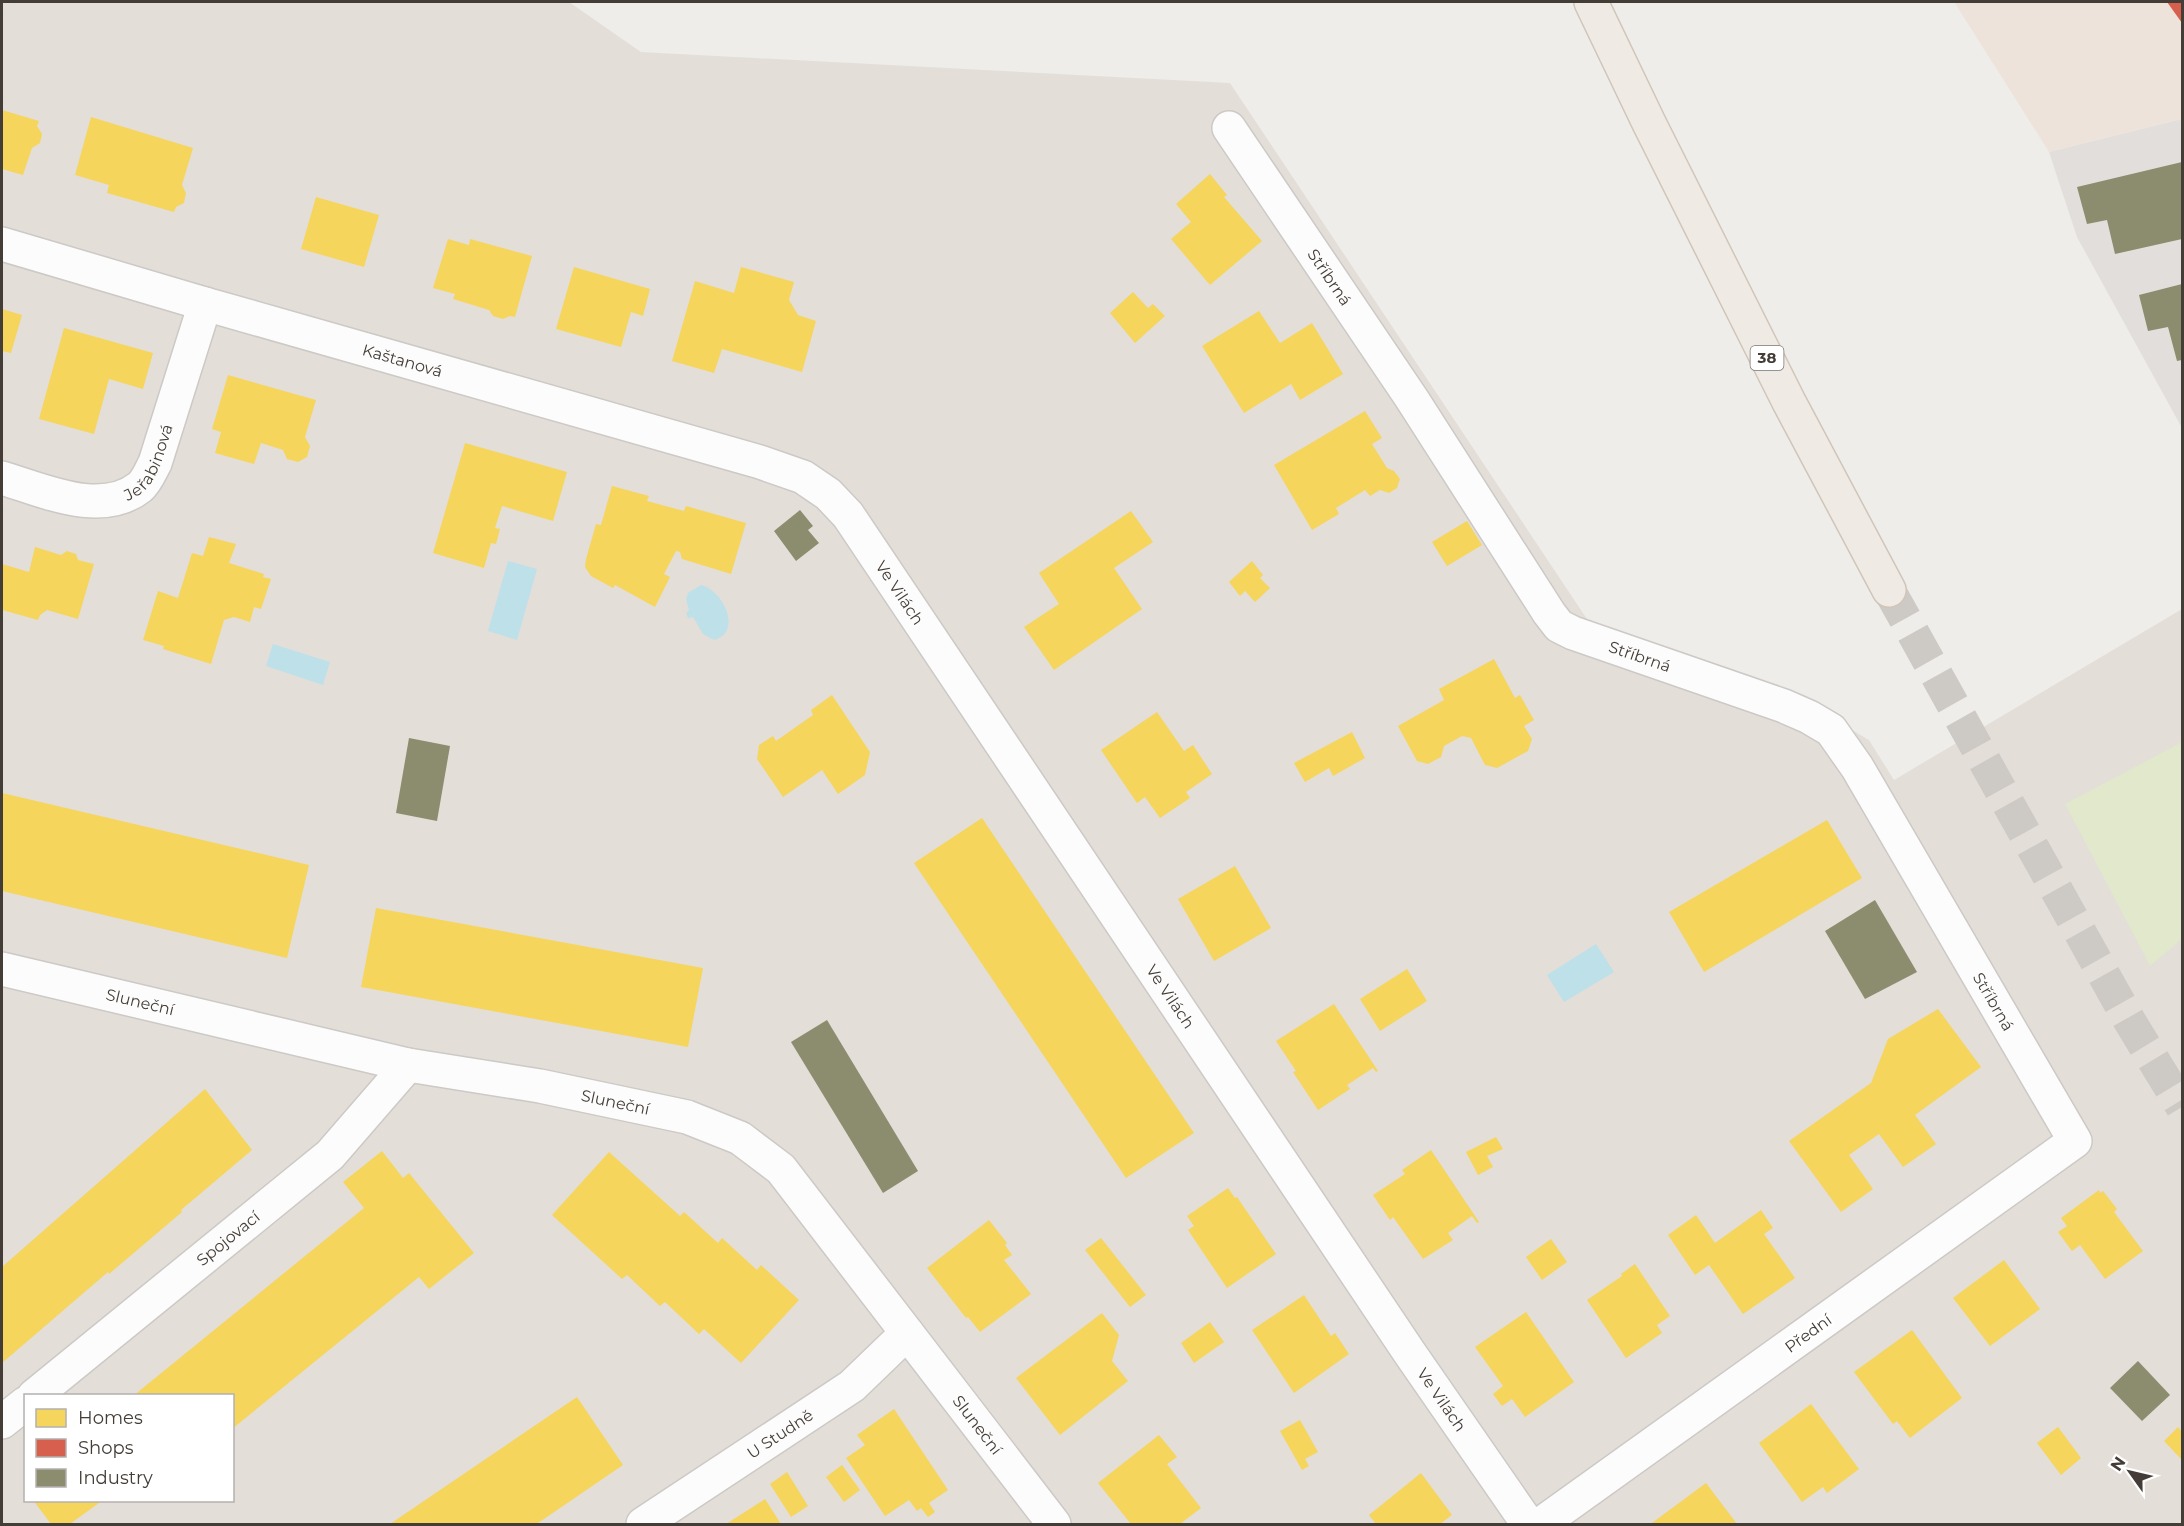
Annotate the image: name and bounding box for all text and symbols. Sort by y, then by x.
street label: Stříbrná [1303,245,1355,309]
street label: Kaštanová [360,340,445,381]
road number: 38 [1750,346,1784,370]
street label: Jeřabinová [120,422,177,505]
street label: Ve Vilách [871,557,928,628]
street label: Stříbrná [1606,637,1673,676]
street label: Ve Vilách [1142,961,1198,1032]
street label: Stříbrná [1969,969,2018,1034]
street label: Sluneční [104,985,177,1020]
street label: Sluneční [579,1086,652,1119]
street label: Spojovací [193,1207,264,1270]
street label: Přední [1781,1310,1836,1357]
street label: Ve Vilách [1413,1365,1470,1435]
street label: Sluneční [948,1392,1006,1459]
legend [24,1394,234,1502]
street label: U Studně [743,1405,817,1463]
text: Homes [78,1407,143,1429]
text: Shops [78,1437,134,1459]
north arrow [2100,1442,2160,1502]
text: N [2106,1453,2129,1475]
text: Industry [78,1467,153,1489]

